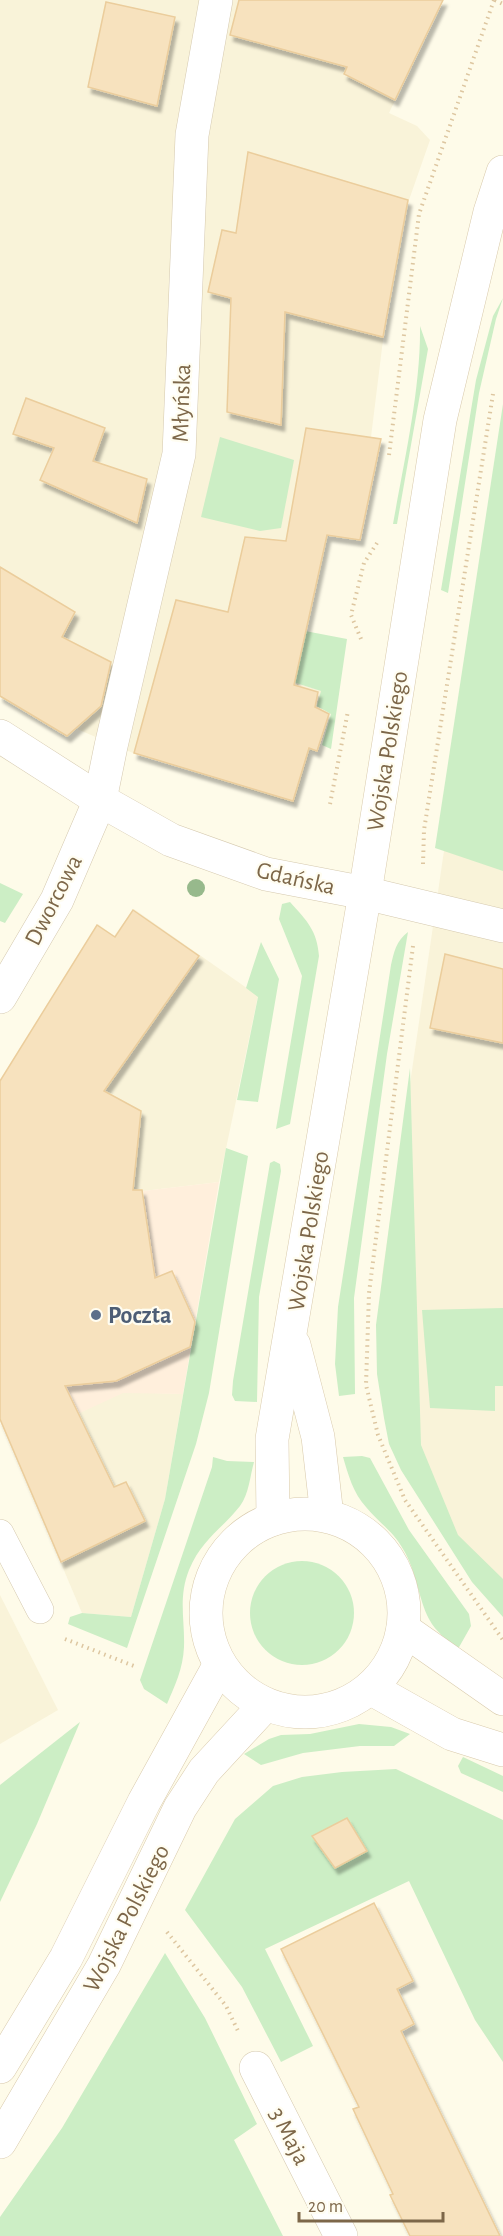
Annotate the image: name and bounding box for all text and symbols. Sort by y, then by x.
street label: Młyńska [169,364,195,443]
street label: Wojska Polskiego [363,669,413,833]
street label: Dworcowa [21,851,87,950]
street label: Gdańska [254,858,337,900]
street label: Wojska Polskiego [284,1149,334,1313]
place label: Poczta [108,1304,171,1328]
marker: Poczta [89,1308,103,1322]
street label: Wojska Polskiego [79,1841,174,1996]
street label: 3 Maja [265,2104,314,2169]
scale bar [299,2185,443,2223]
text: 20 m [308,2198,343,2216]

